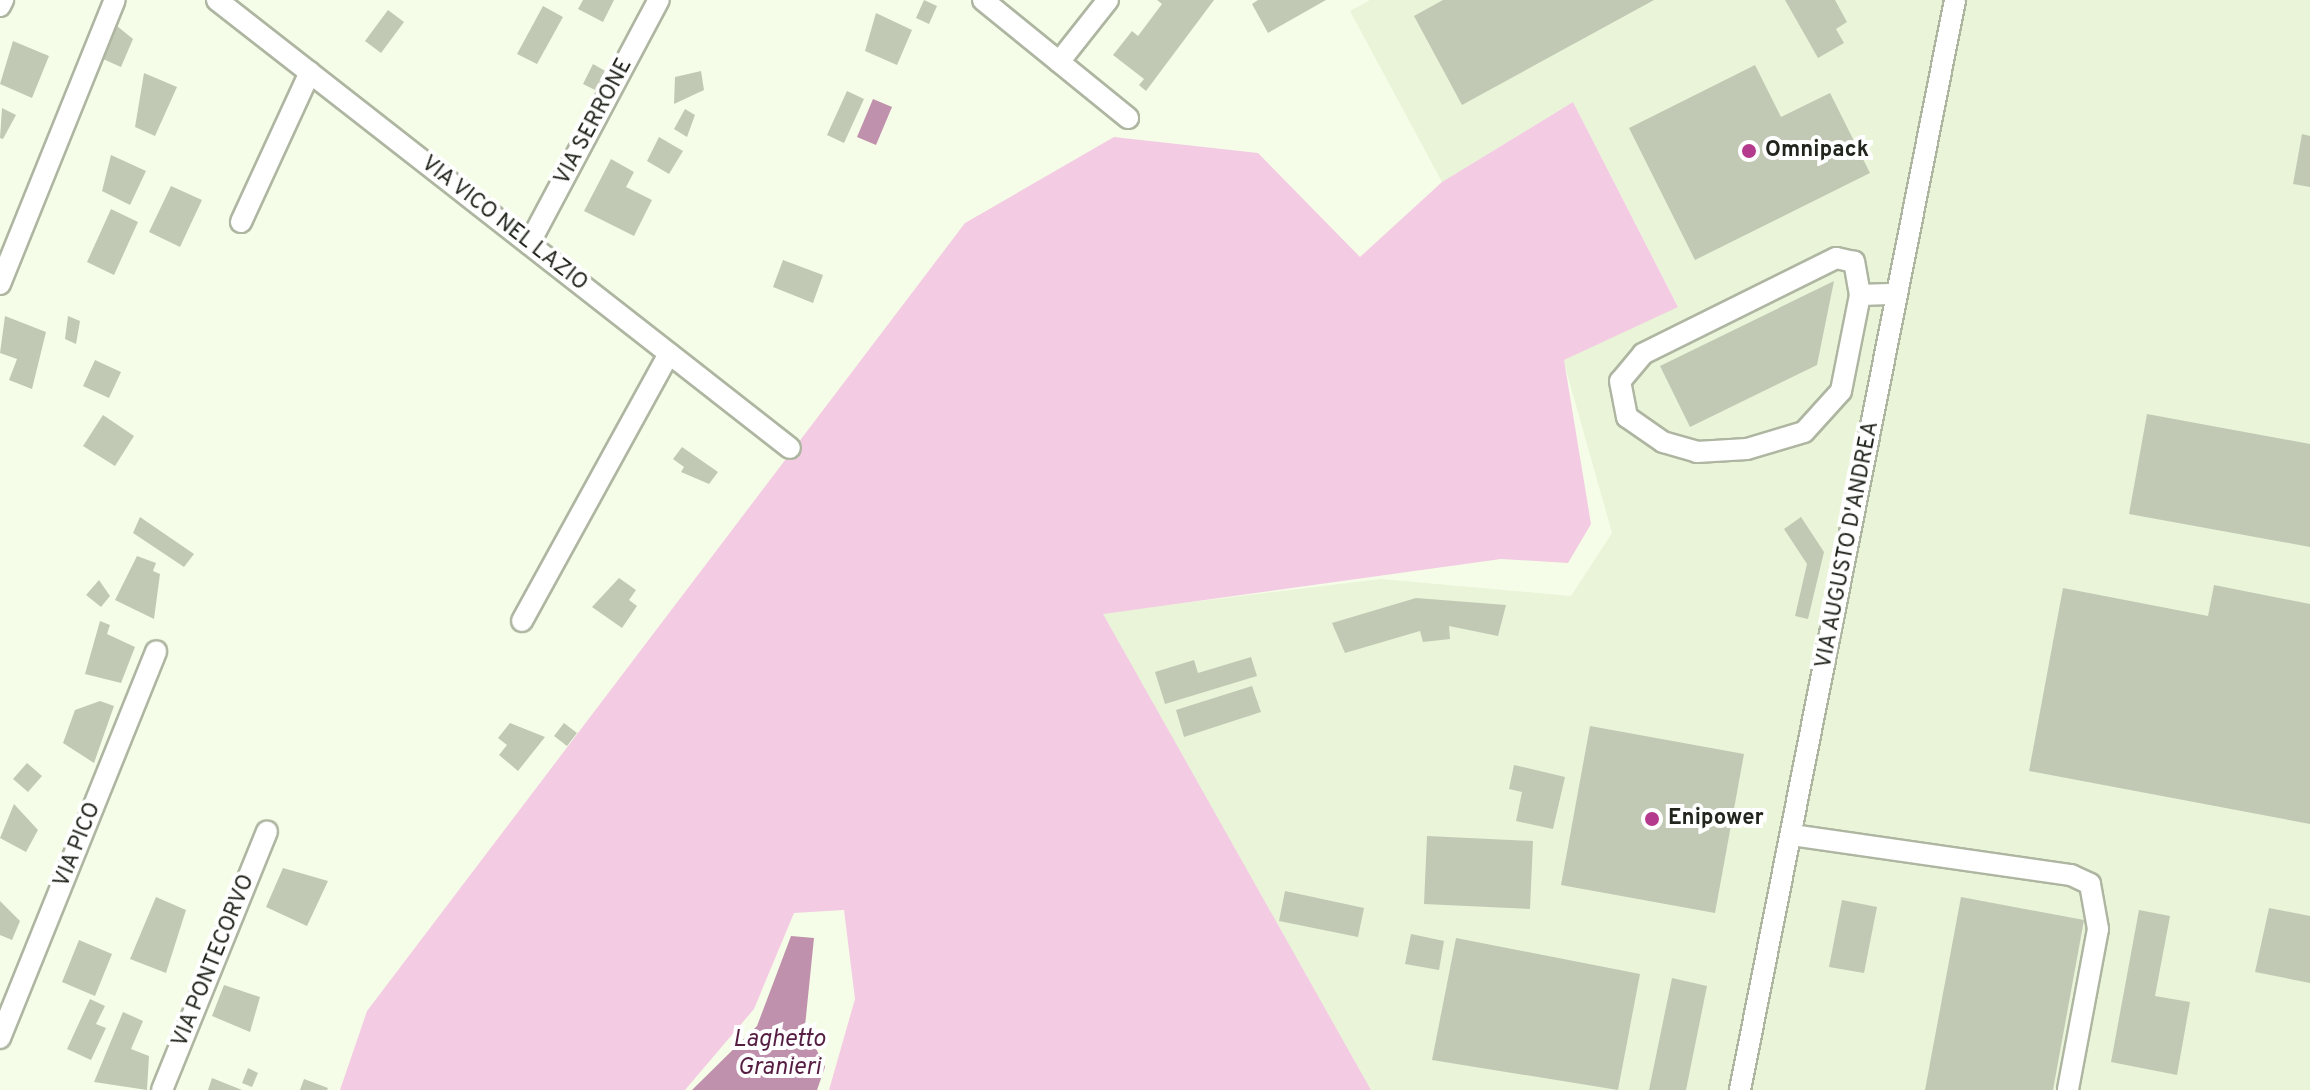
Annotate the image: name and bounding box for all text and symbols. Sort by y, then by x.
street label: VIA SERRONE [549,54,639,190]
place label: Omnipack [1765,138,1869,164]
marker: Omnipack [1740,142,1758,160]
street label: VIA VICO NEL LAZIO [415,150,593,298]
street label: VIA AUGUSTO D'ANDREA [1811,418,1885,672]
street label: VIA PICO [49,798,107,892]
place label: Enipower [1668,806,1764,832]
marker: Enipower [1643,810,1661,828]
street label: VIA PONTECORVO [167,870,261,1052]
water label: Laghetto Granieri [733,1027,825,1083]

